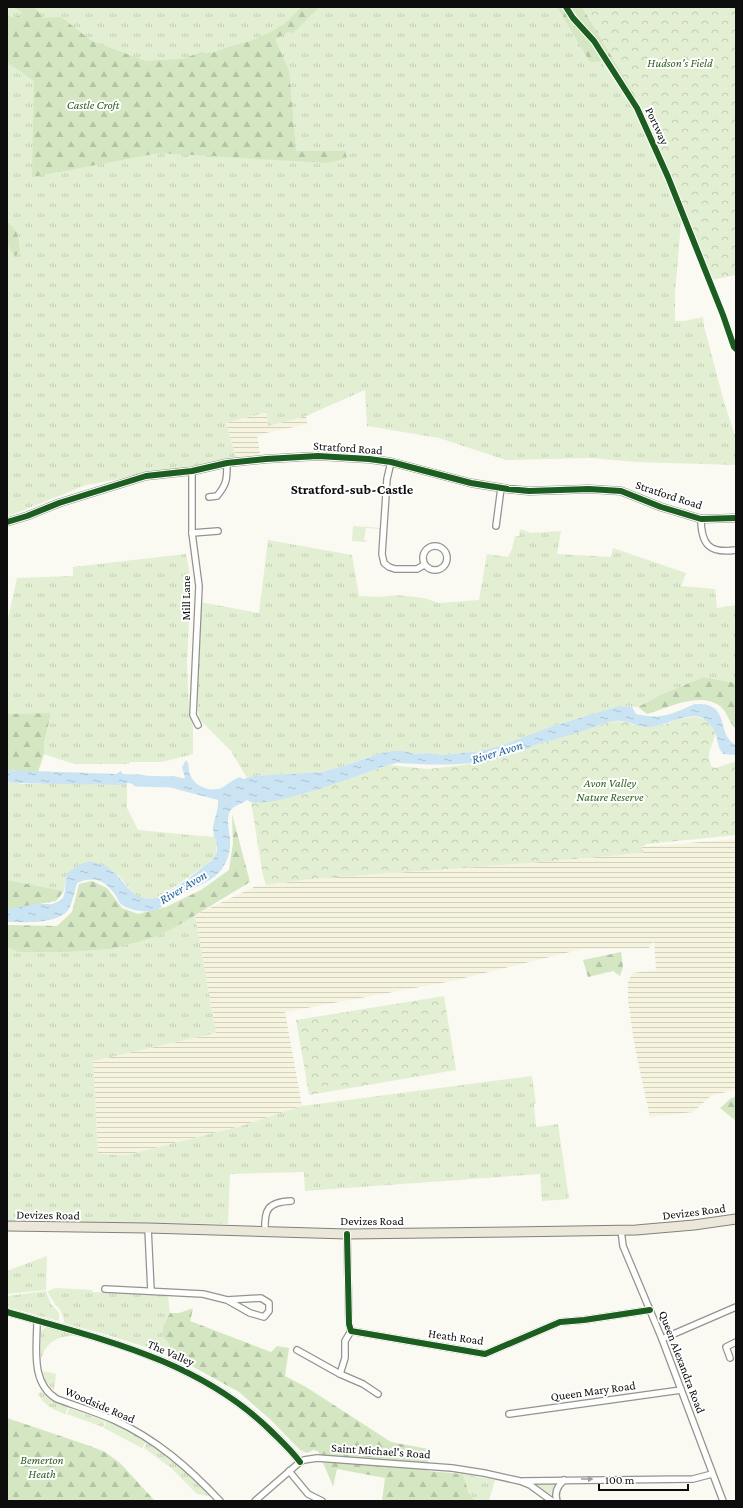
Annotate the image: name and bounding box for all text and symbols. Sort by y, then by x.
park label: Hudson's Field [647,56,713,70]
park label: Castle Croft [67,98,120,112]
street label: Portway [642,105,672,147]
street label: Stratford Road [313,439,384,457]
street label: Stratford Road [634,478,705,513]
district label: Stratford-sub-Castle [291,481,414,497]
street label: Mill Lane [179,576,193,620]
water label: River Avon [470,737,525,767]
park label: Avon Valley Nature Reserve [576,776,644,804]
water label: River Avon [157,867,210,907]
street label: Devizes Road [662,1201,727,1223]
street label: Devizes Road [16,1207,81,1223]
street label: Devizes Road [340,1214,404,1228]
street label: Queen Alexandra Road [656,1309,708,1416]
street label: Heath Road [427,1326,485,1348]
street label: The Valley [146,1337,197,1369]
street label: Queen Mary Road [550,1378,637,1404]
street label: Woodside Road [63,1384,138,1426]
street label: Saint Michael's Road [331,1441,432,1461]
park label: Bemerton Heath [20,1453,64,1481]
scale bar [599,1466,688,1492]
text: 100 m [605,1473,635,1487]
one-way arrow [581,1476,594,1482]

